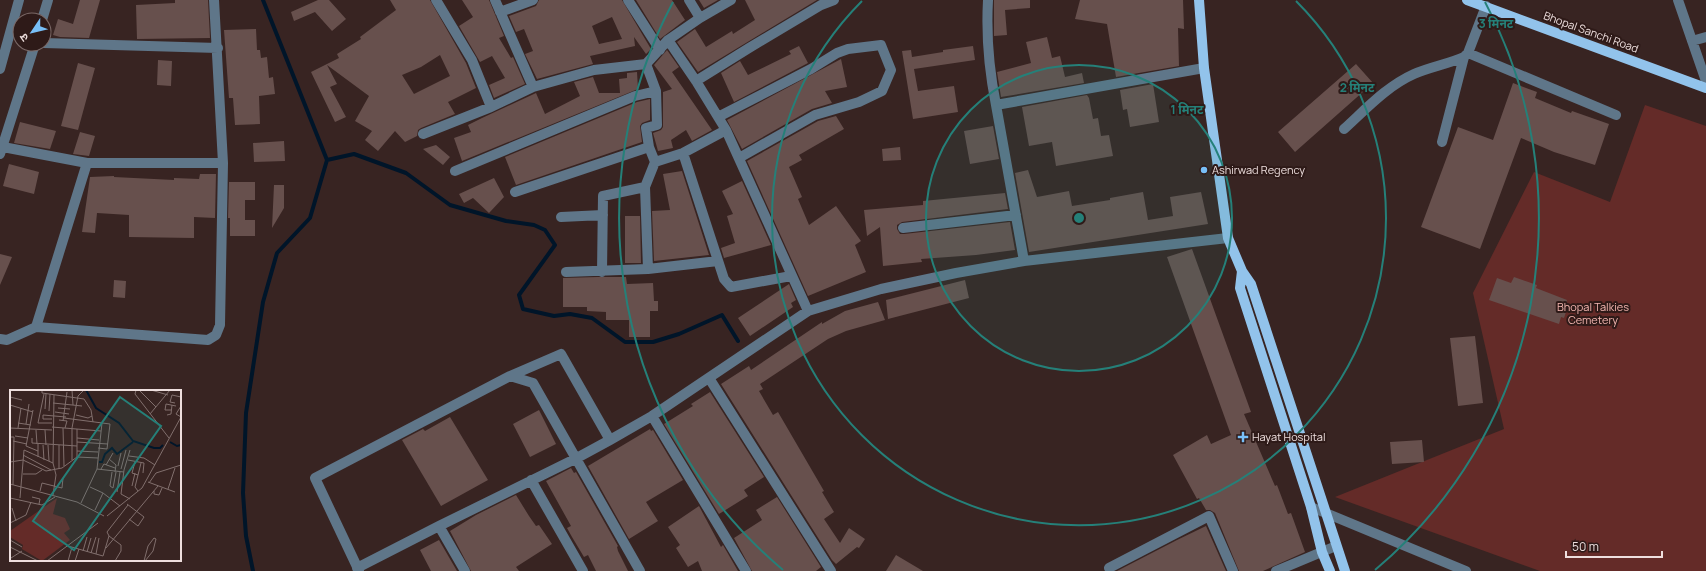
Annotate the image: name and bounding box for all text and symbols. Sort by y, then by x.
street label: Bhopal Sanchi Road [1542,7,1641,56]
north arrow [12,12,52,52]
text: 3 मिनट [1479,15,1514,32]
text: उ [15,31,31,45]
text: 2 मिनट [1340,79,1375,96]
text: 1 मिनट [1171,101,1204,118]
place label: Ashirwad Regency [1212,162,1305,177]
marker: Ashirwad Regency [1199,165,1209,175]
centre of rings [1072,211,1086,225]
park label: Bhopal Talkies Cemetery [1557,299,1629,327]
inset map [10,390,181,561]
place label: Hayat Hospital [1252,429,1326,444]
marker: Hayat Hospital [1237,431,1249,443]
scale bar [1566,533,1662,559]
text: 50 m [1572,538,1599,555]

